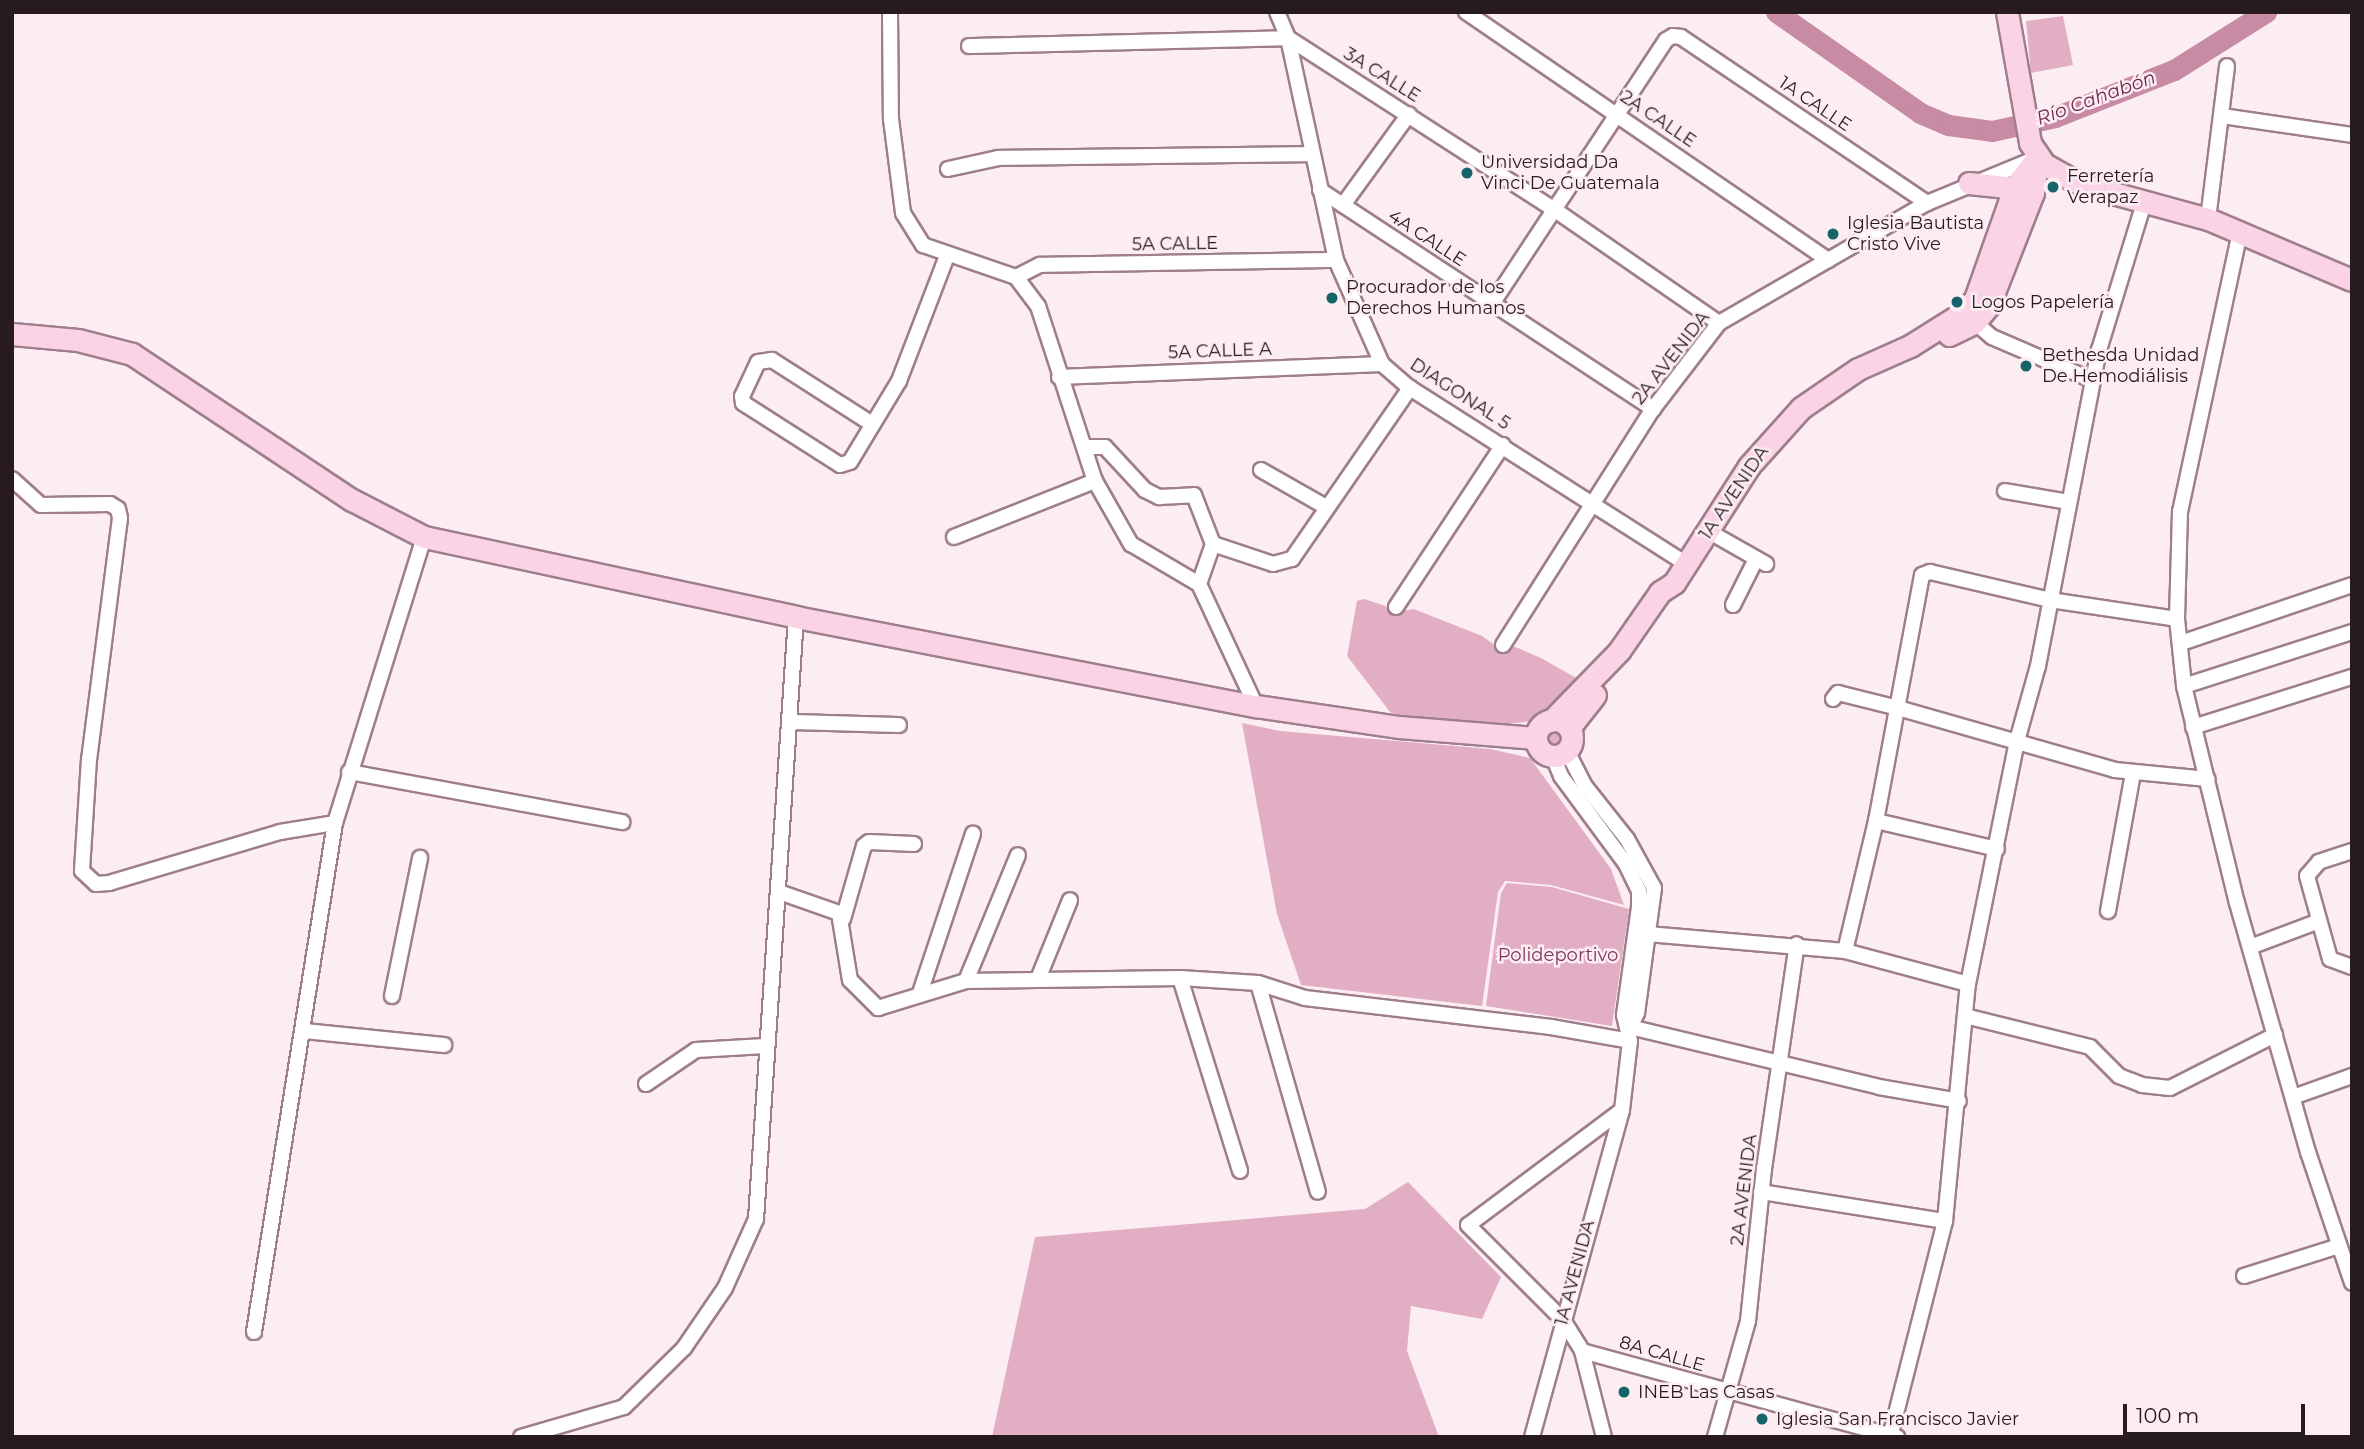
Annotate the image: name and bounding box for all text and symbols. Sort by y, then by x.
street label: 3A CALLE [1340,43,1424,107]
water label: Río Cahabón [2033,66,2159,130]
street label: 1A CALLE [1775,72,1855,136]
street label: 2A CALLE [1616,86,1700,152]
place label: Universidad Da Vinci De Guatemala [1481,152,1660,194]
marker: Universidad Da Vinci De Guatemala [1459,165,1475,181]
place label: Ferretería Verapaz [2067,166,2154,208]
marker: Ferretería Verapaz [2045,179,2061,195]
street label: 4A CALLE [1384,205,1470,271]
place label: Iglesia Bautista Cristo Vive [1847,213,1984,256]
marker: Iglesia Bautista Cristo Vive [1825,226,1841,242]
street label: 5A CALLE [1132,232,1218,256]
place label: Procurador de los Derechos Humanos [1346,277,1525,320]
marker: Procurador de los Derechos Humanos [1324,290,1340,306]
place label: Logos Papelería [1971,291,2114,313]
marker: Logos Papelería [1949,294,1965,310]
street label: 2A AVENIDA [1628,307,1714,409]
street label: 5A CALLE A [1168,338,1272,364]
place label: Bethesda Unidad De Hemodiálisis [2042,345,2199,388]
street label: DIAGONAL 5 [1406,354,1514,434]
marker: Bethesda Unidad De Hemodiálisis [2016,356,2036,376]
street label: 1A AVENIDA [1695,442,1773,544]
park label: Polideportivo [1498,944,1618,966]
street label: 2A AVENIDA [1726,1133,1762,1247]
street label: 1A AVENIDA [1551,1218,1599,1328]
street label: 8A CALLE [1617,1332,1707,1376]
place label: INEB Las Casas [1638,1381,1775,1403]
marker: INEB Las Casas [1616,1384,1632,1400]
scale bar [2126,1390,2308,1434]
text: 100 m [2136,1403,2199,1428]
place label: Iglesia San Francisco Javier [1776,1408,2019,1430]
marker: Iglesia San Francisco Javier [1754,1411,1770,1427]

